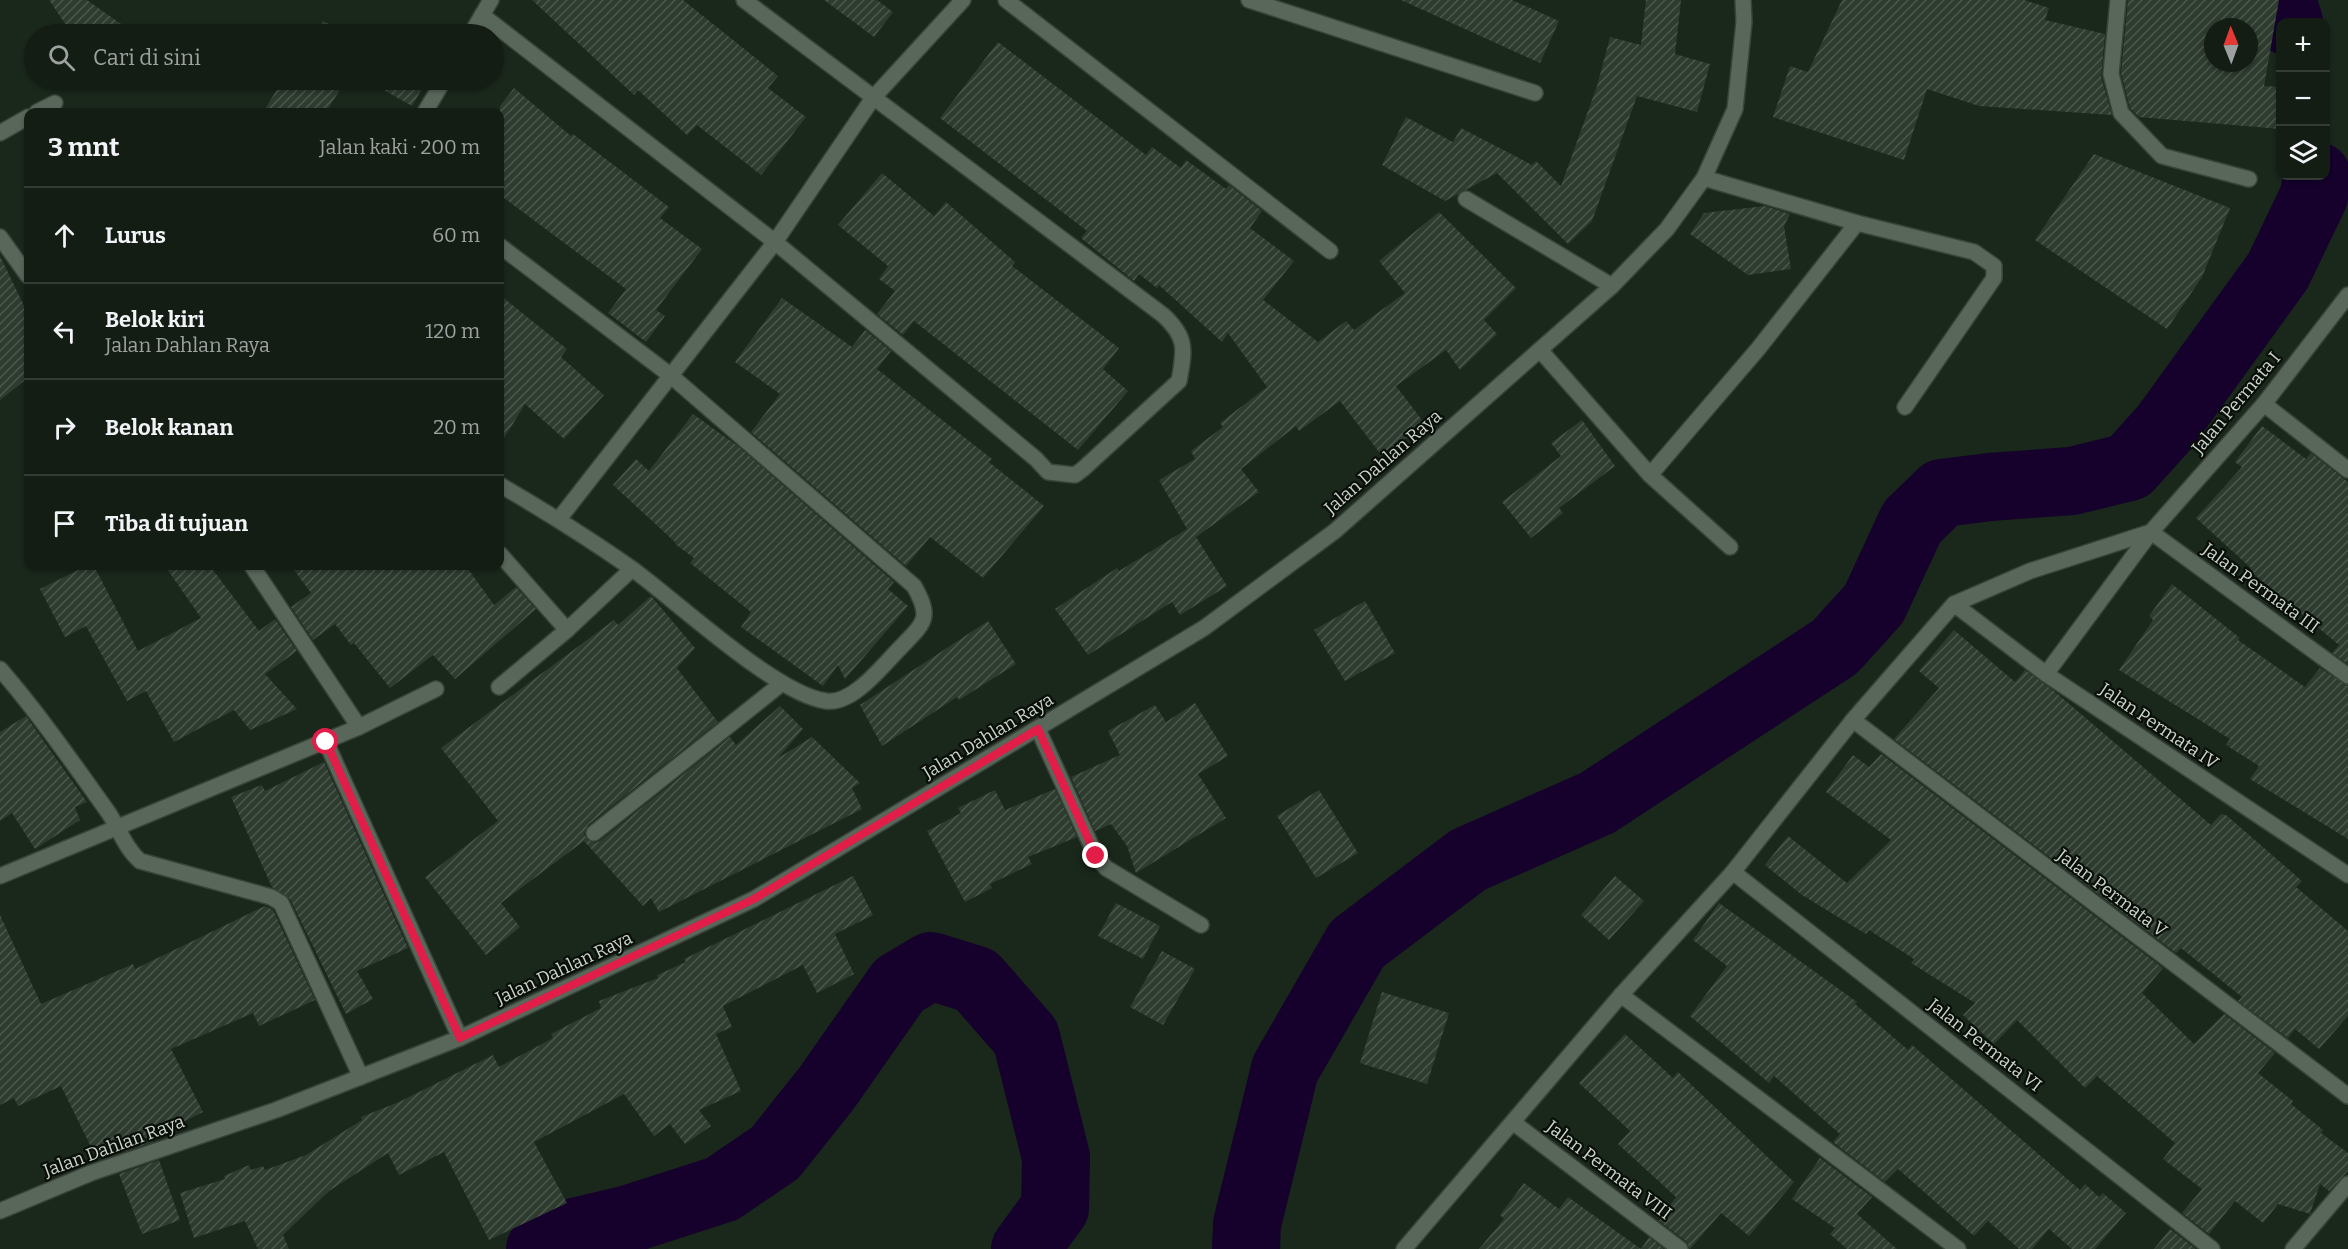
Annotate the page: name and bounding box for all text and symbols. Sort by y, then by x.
north arrow [2204,18,2258,72]
map controls [2276,18,2330,180]
button: + [2276,18,2330,72]
search box [24,24,504,90]
icon: search [45,41,78,74]
text: Cari di sini [93,44,201,71]
button: − [2276,72,2330,126]
button: layers [2276,126,2330,180]
text: 3 mnt [48,132,119,163]
text: Jalan kaki · 200 m [319,135,480,159]
icon: ahead [48,219,81,252]
text: Lurus [105,222,166,249]
text: 60 m [432,223,480,247]
text: Belok kiri [105,306,205,333]
icon: left [48,315,81,348]
text: 120 m [425,319,480,343]
text: Jalan Dahlan Raya [105,333,270,357]
street label: Jalan Permata I [2186,348,2285,459]
street label: Jalan Dahlan Raya [1319,405,1446,520]
icon: right [48,411,81,444]
text: Belok kanan [105,414,233,441]
text: 20 m [433,415,480,439]
icon: arrive [48,507,81,540]
text: Tiba di tujuan [105,510,248,537]
street label: Jalan Permata III [2197,538,2324,638]
street label: Jalan Permata IV [2095,678,2223,774]
street label: Jalan Dahlan Raya [918,688,1057,784]
route start [312,728,338,754]
route end [1082,842,1108,868]
street label: Jalan Permata V [2052,844,2172,942]
street label: Jalan Dahlan Raya [491,927,636,1010]
street label: Jalan Permata VI [1923,993,2046,1096]
street label: Jalan Dahlan Raya [40,1110,188,1182]
street label: Jalan Permata VIII [1541,1115,1676,1224]

